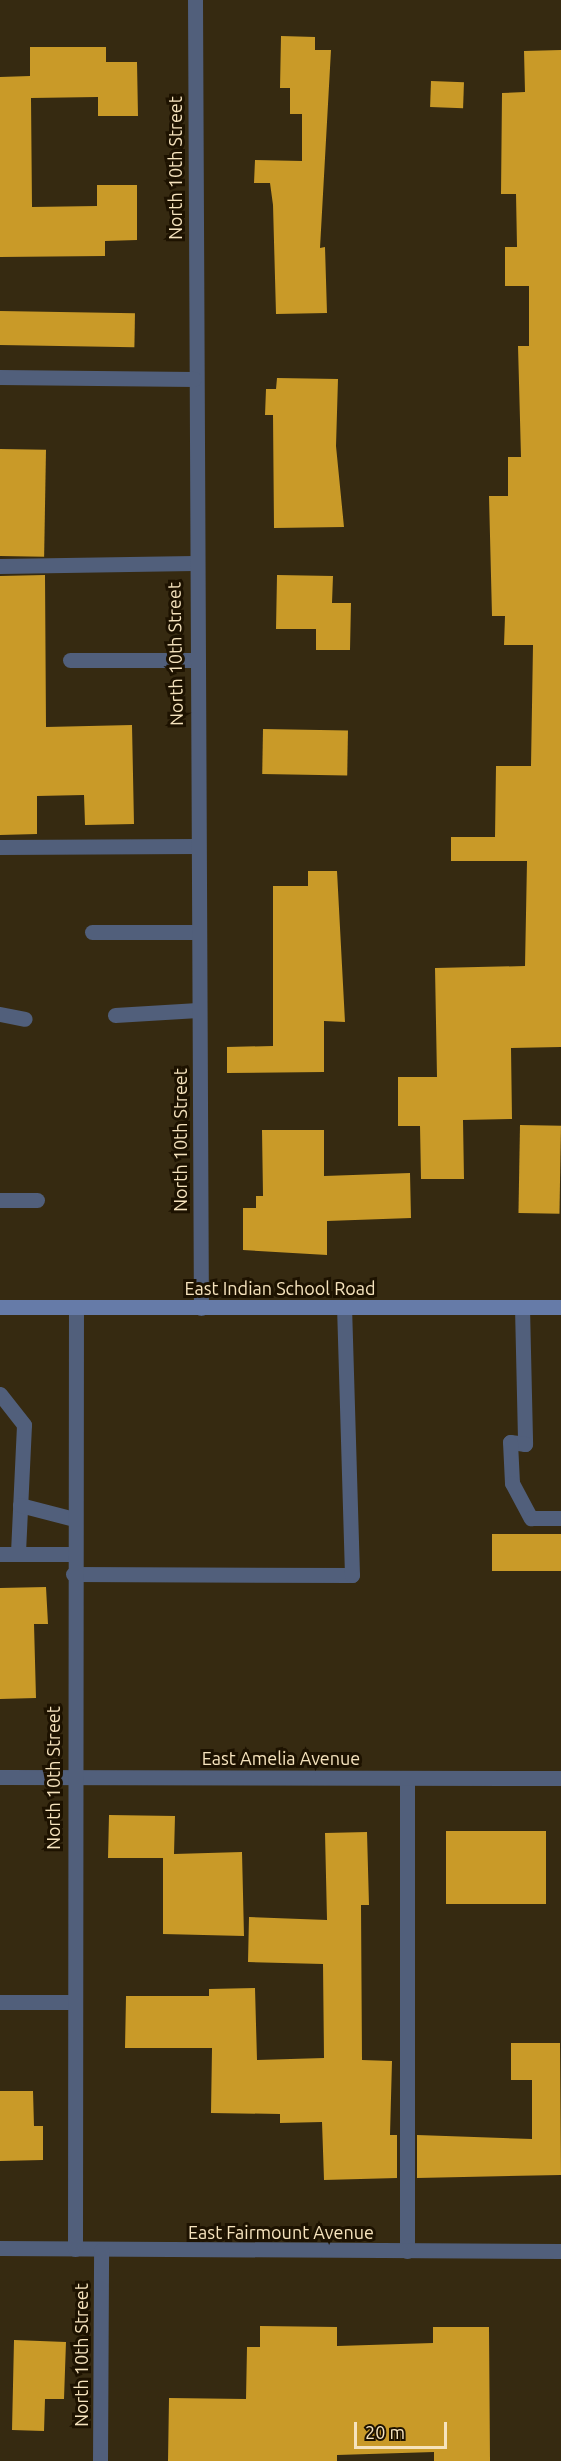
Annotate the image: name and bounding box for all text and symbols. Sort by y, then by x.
street label: North 10th Street [164,96,186,240]
street label: North 10th Street [163,582,187,726]
street label: North 10th Street [169,1068,191,1212]
street label: East Indian School Road [184,1277,376,1299]
street label: North 10th Street [42,1706,64,1850]
street label: East Amelia Avenue [202,1747,360,1769]
street label: East Fairmount Avenue [188,2221,374,2243]
street label: North 10th Street [70,2283,92,2427]
scale bar [357,2410,450,2448]
text: 20 m [365,2422,405,2442]

